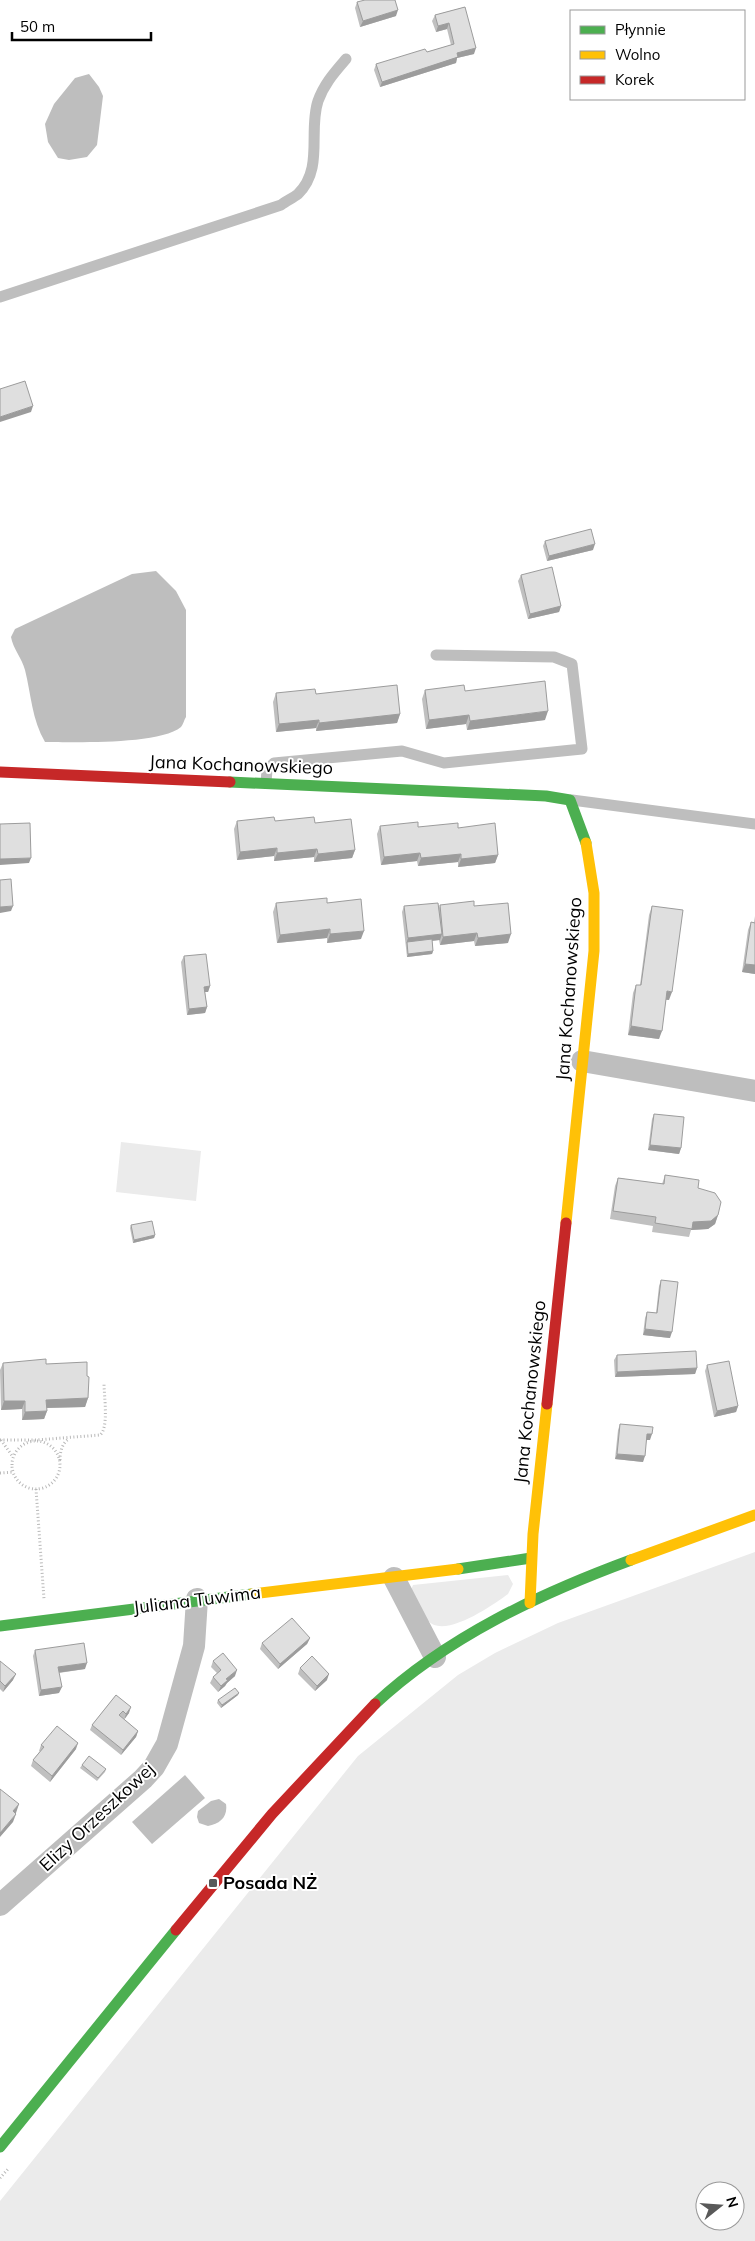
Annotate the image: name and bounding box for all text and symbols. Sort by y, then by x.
scale bar [12,10,151,42]
legend [570,10,745,100]
text: 50 m [20,17,55,36]
text: Płynnie [615,20,666,39]
text: Wolno [615,45,660,64]
text: Korek [615,70,654,89]
street label: Jana Kochanowskiego [149,750,333,779]
street label: Jana Kochanowskiego [551,896,586,1082]
street label: Jana Kochanowskiego [508,1299,551,1485]
street label: Juliana Tuwima [132,1580,262,1619]
street label: Elizy Orzeszkowej [34,1757,159,1876]
place label: Posada NŻ [223,1871,317,1894]
marker: Posada NŻ [207,1877,219,1889]
north arrow [695,2181,745,2231]
text: N [722,2195,743,2210]

